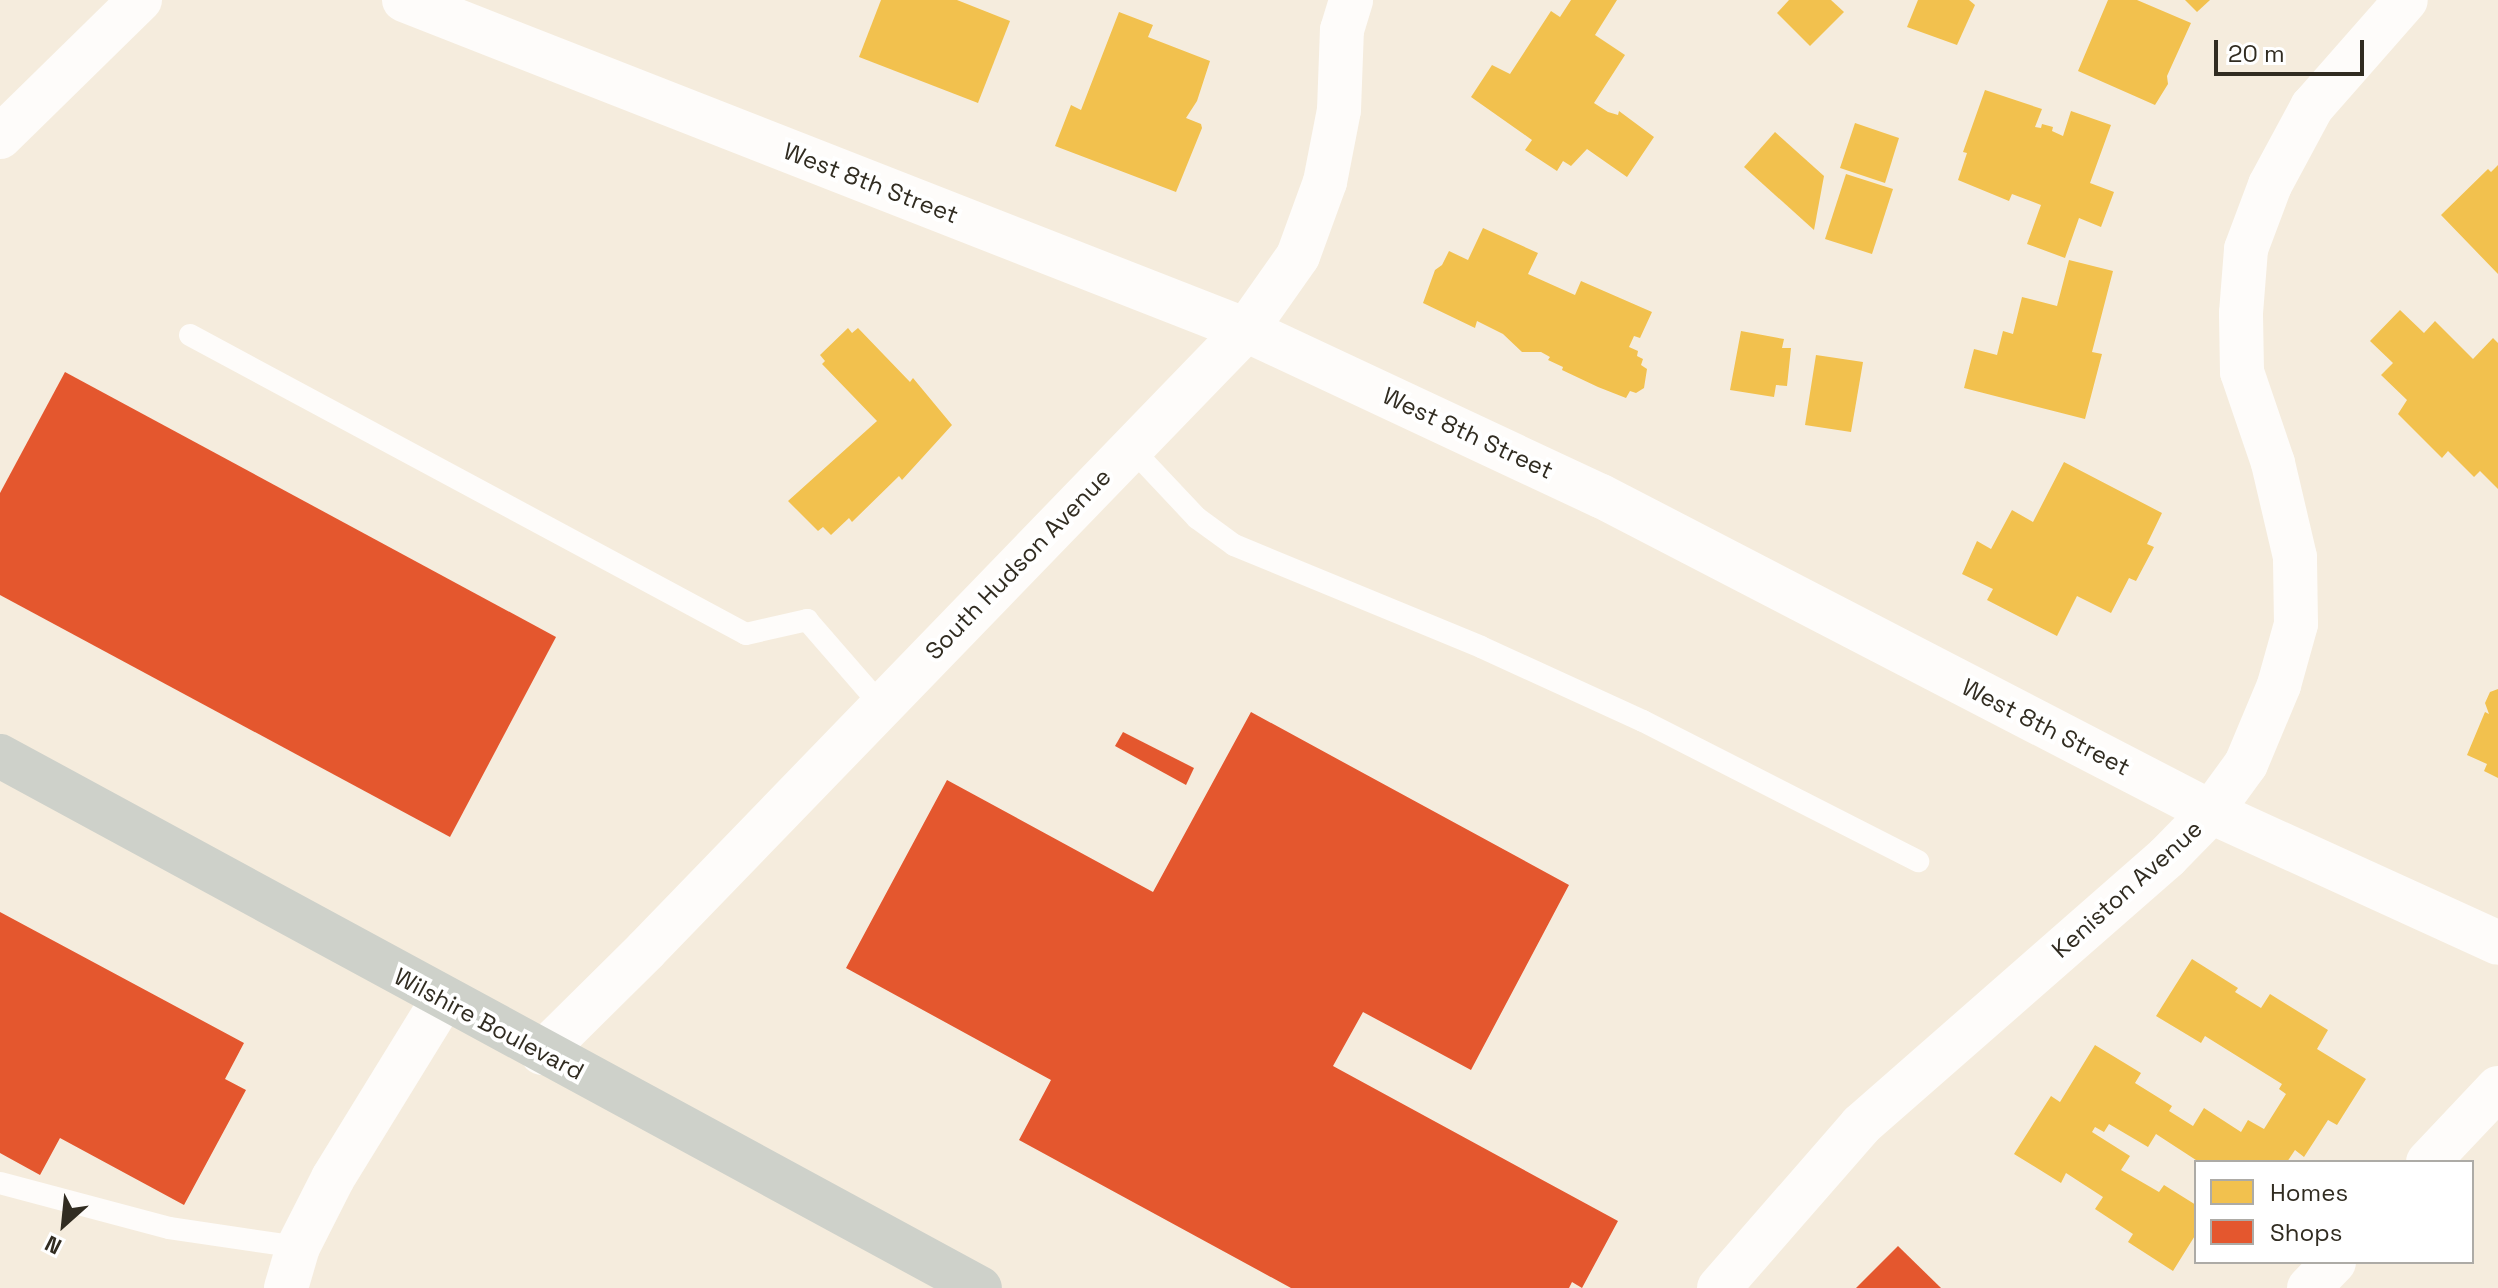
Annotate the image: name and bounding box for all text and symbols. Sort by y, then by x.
scale bar [2218,24,2368,74]
text: 20 m [2228,38,2285,69]
street label: West 8th Street [780,136,962,230]
street label: West 8th Street [1378,381,1558,485]
street label: South Hudson Avenue [919,462,1117,666]
street label: West 8th Street [1957,672,2135,782]
street label: Keniston Avenue [2046,814,2208,964]
street label: Wilshire Boulevard [389,962,589,1086]
legend [2194,1160,2474,1264]
text: Homes [2270,1177,2348,1208]
north arrow [24,1184,104,1264]
text: Shops [2270,1217,2342,1248]
text: N [40,1230,66,1261]

